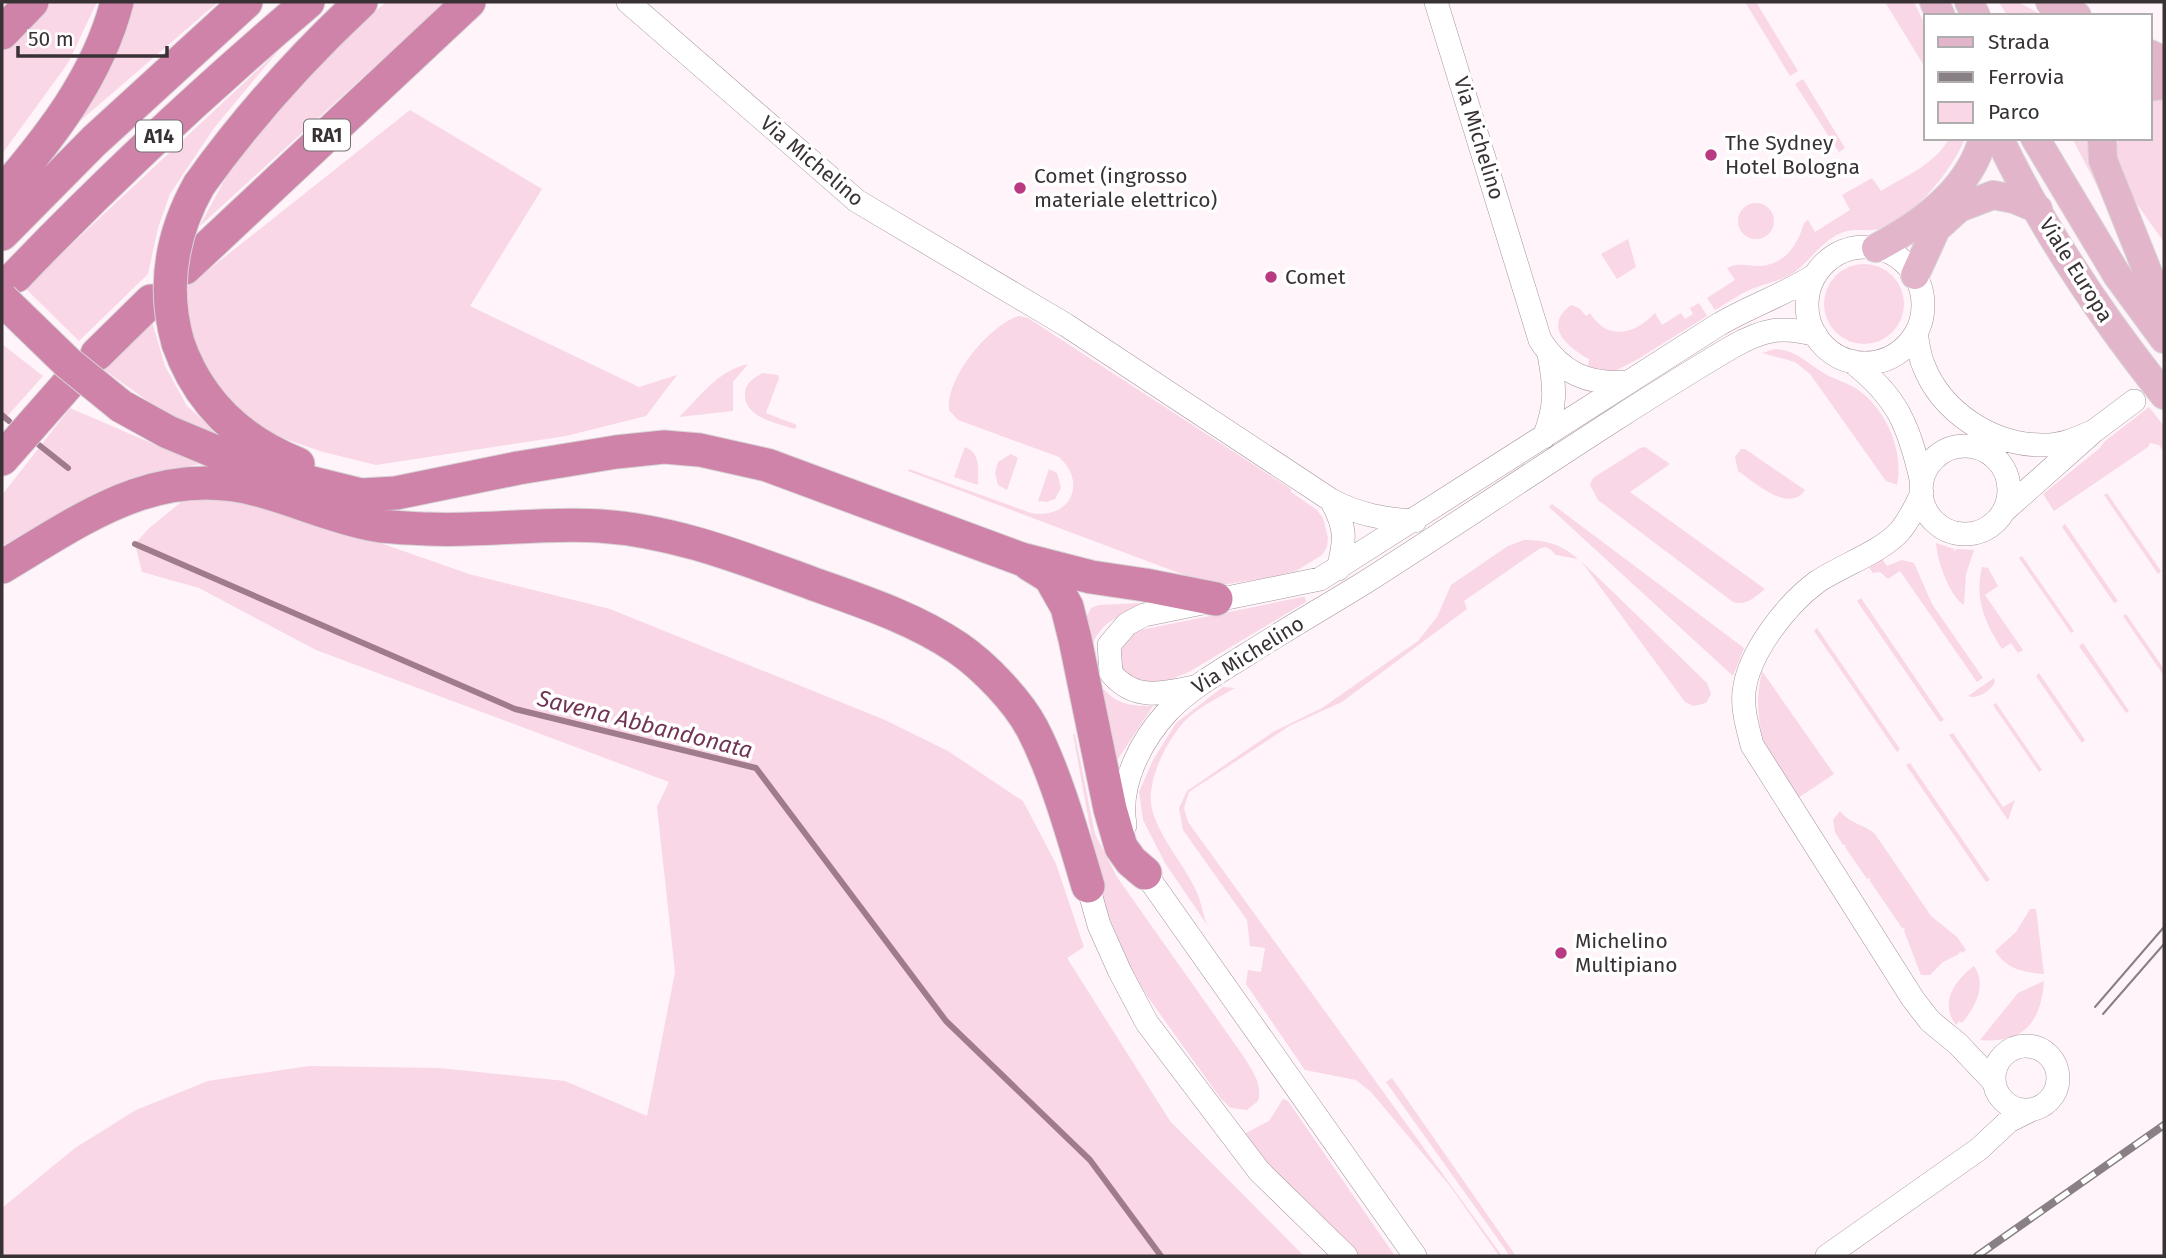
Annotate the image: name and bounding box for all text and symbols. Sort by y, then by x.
scale bar [18,14,166,58]
legend [1924,14,2152,140]
text: 50 m [28,26,74,52]
text: Strada [1988,29,2050,55]
text: Ferrovia [1988,64,2064,90]
street label: Via Michelino [1448,73,1510,203]
text: Parco [1988,99,2040,125]
street label: Via Michelino [755,110,869,212]
road number: RA1 [304,119,350,150]
road number: A14 [136,120,182,152]
place label: The Sydney Hotel Bologna [1725,130,1860,180]
marker: The Sydney Hotel Bologna [1703,147,1719,163]
place label: Comet (ingrosso materiale elettrico) [1034,163,1217,213]
marker: Comet (ingrosso materiale elettrico) [1012,180,1028,196]
street label: Viale Europa [2034,213,2118,327]
place label: Comet [1285,264,1346,290]
marker: Comet [1263,269,1279,285]
street label: Via Michelino [1187,610,1309,700]
water label: Savena Abbandonata [533,683,756,764]
place label: Michelino Multipiano [1575,928,1678,978]
marker: Michelino Multipiano [1553,945,1569,961]

